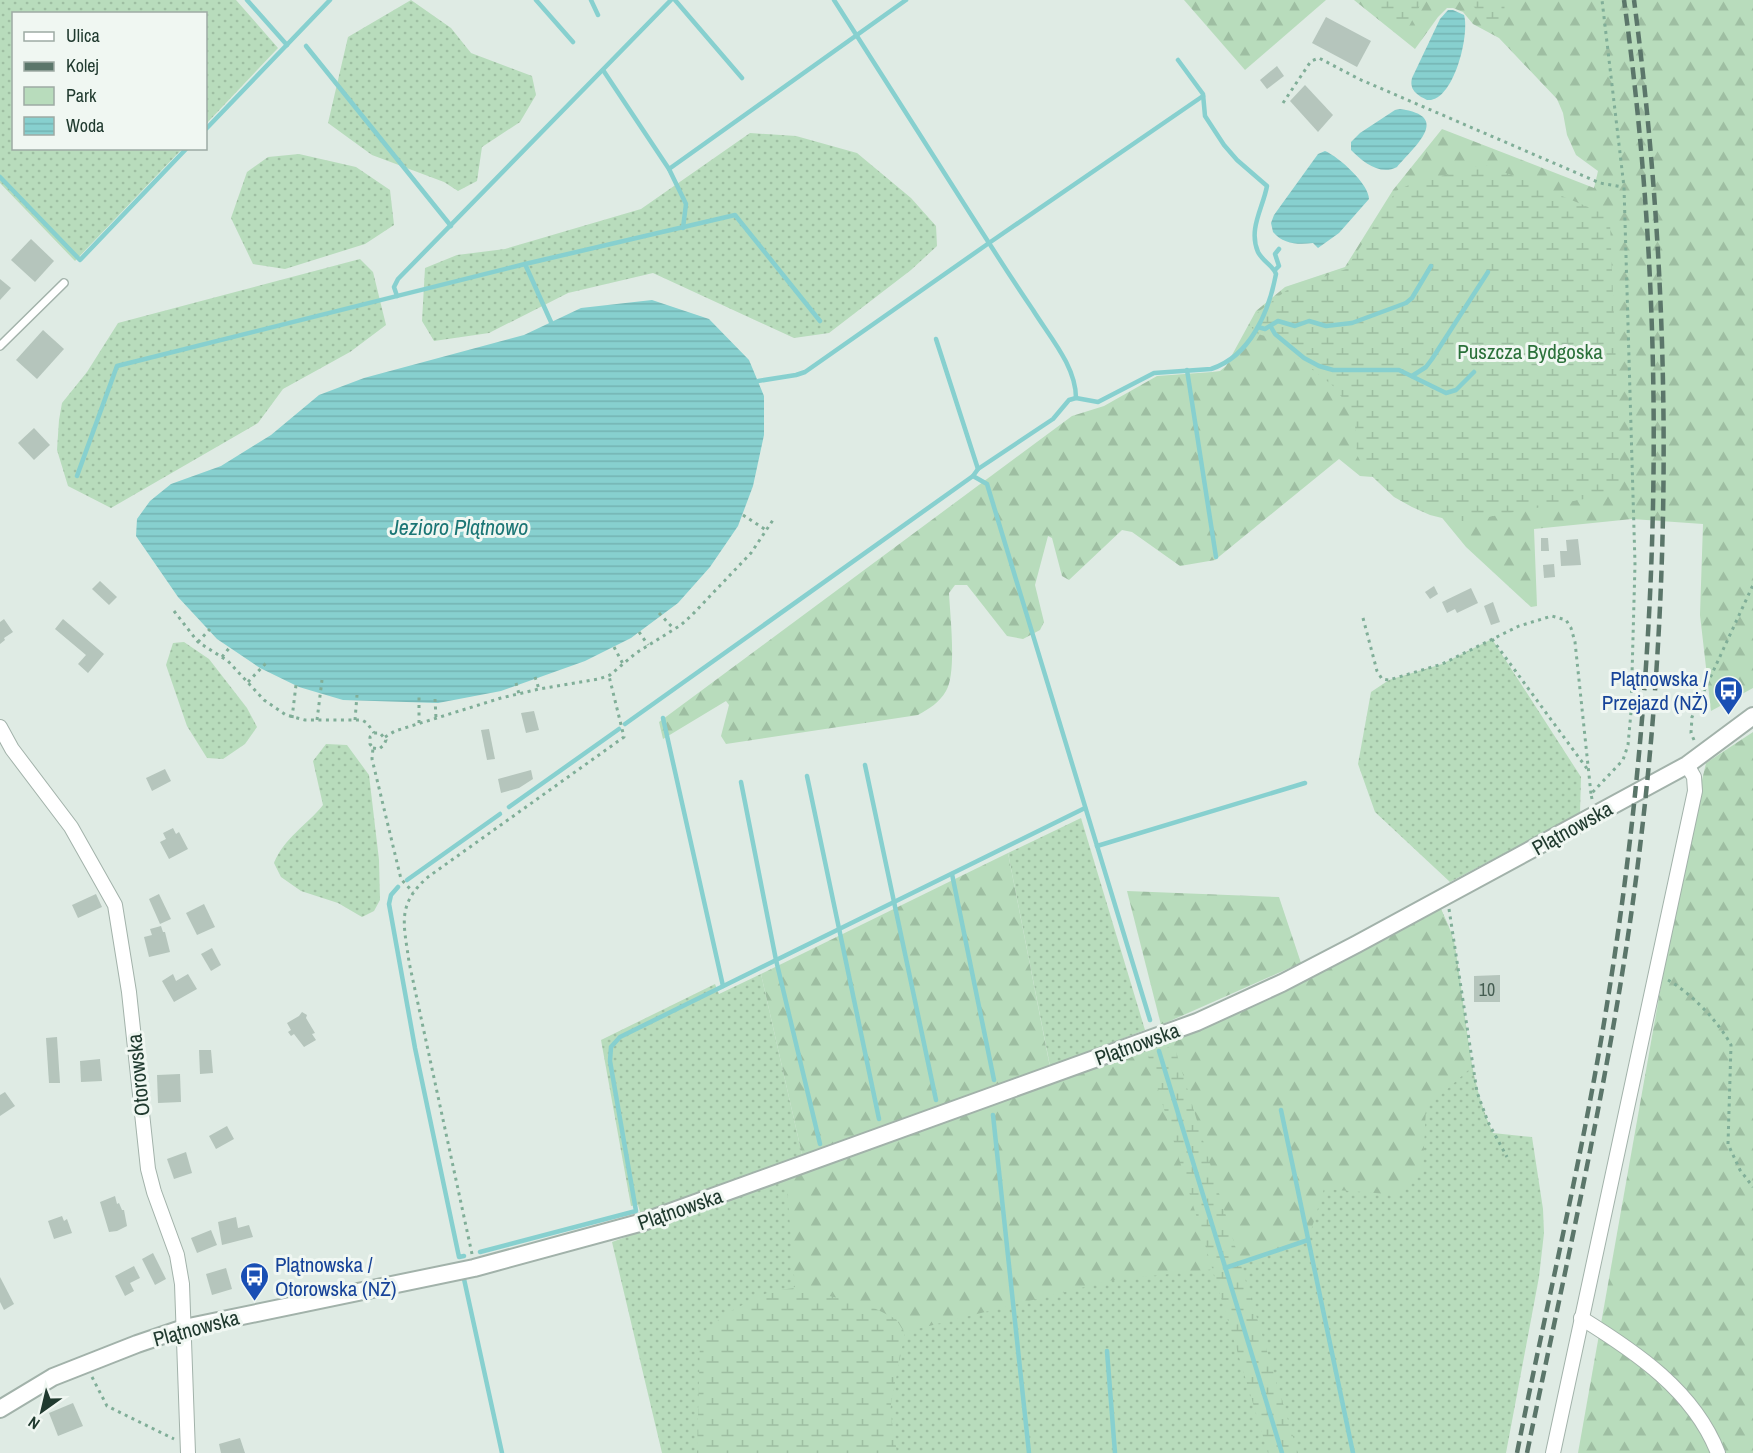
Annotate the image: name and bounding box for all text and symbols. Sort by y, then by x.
legend [12,12,207,150]
text: Ulica [66,23,100,48]
text: Kolej [66,53,99,78]
text: Park [66,83,97,108]
text: Woda [66,113,104,138]
park label: Puszcza Bydgoska [1457,337,1603,366]
water label: Jezioro Plątnowo [389,512,528,542]
place label: Plątnowska / Przejazd (NŻ) [1602,664,1708,717]
bus stop icon: Plątnowska / Przejazd (NŻ) [1713,674,1745,716]
street label: Plątnowska [1526,794,1618,862]
house number: 10 [1479,977,1495,1002]
street label: Plątnowska [1091,1015,1184,1073]
street label: Otorowska [119,1032,157,1117]
street label: Plątnowska [634,1181,727,1237]
place label: Plątnowska / Otorowska (NŻ) [275,1250,397,1303]
bus stop icon: Plątnowska / Otorowska (NŻ) [238,1260,270,1302]
street label: Plątnowska [150,1302,243,1353]
north arrow [12,1381,72,1441]
text: N [24,1412,44,1435]

